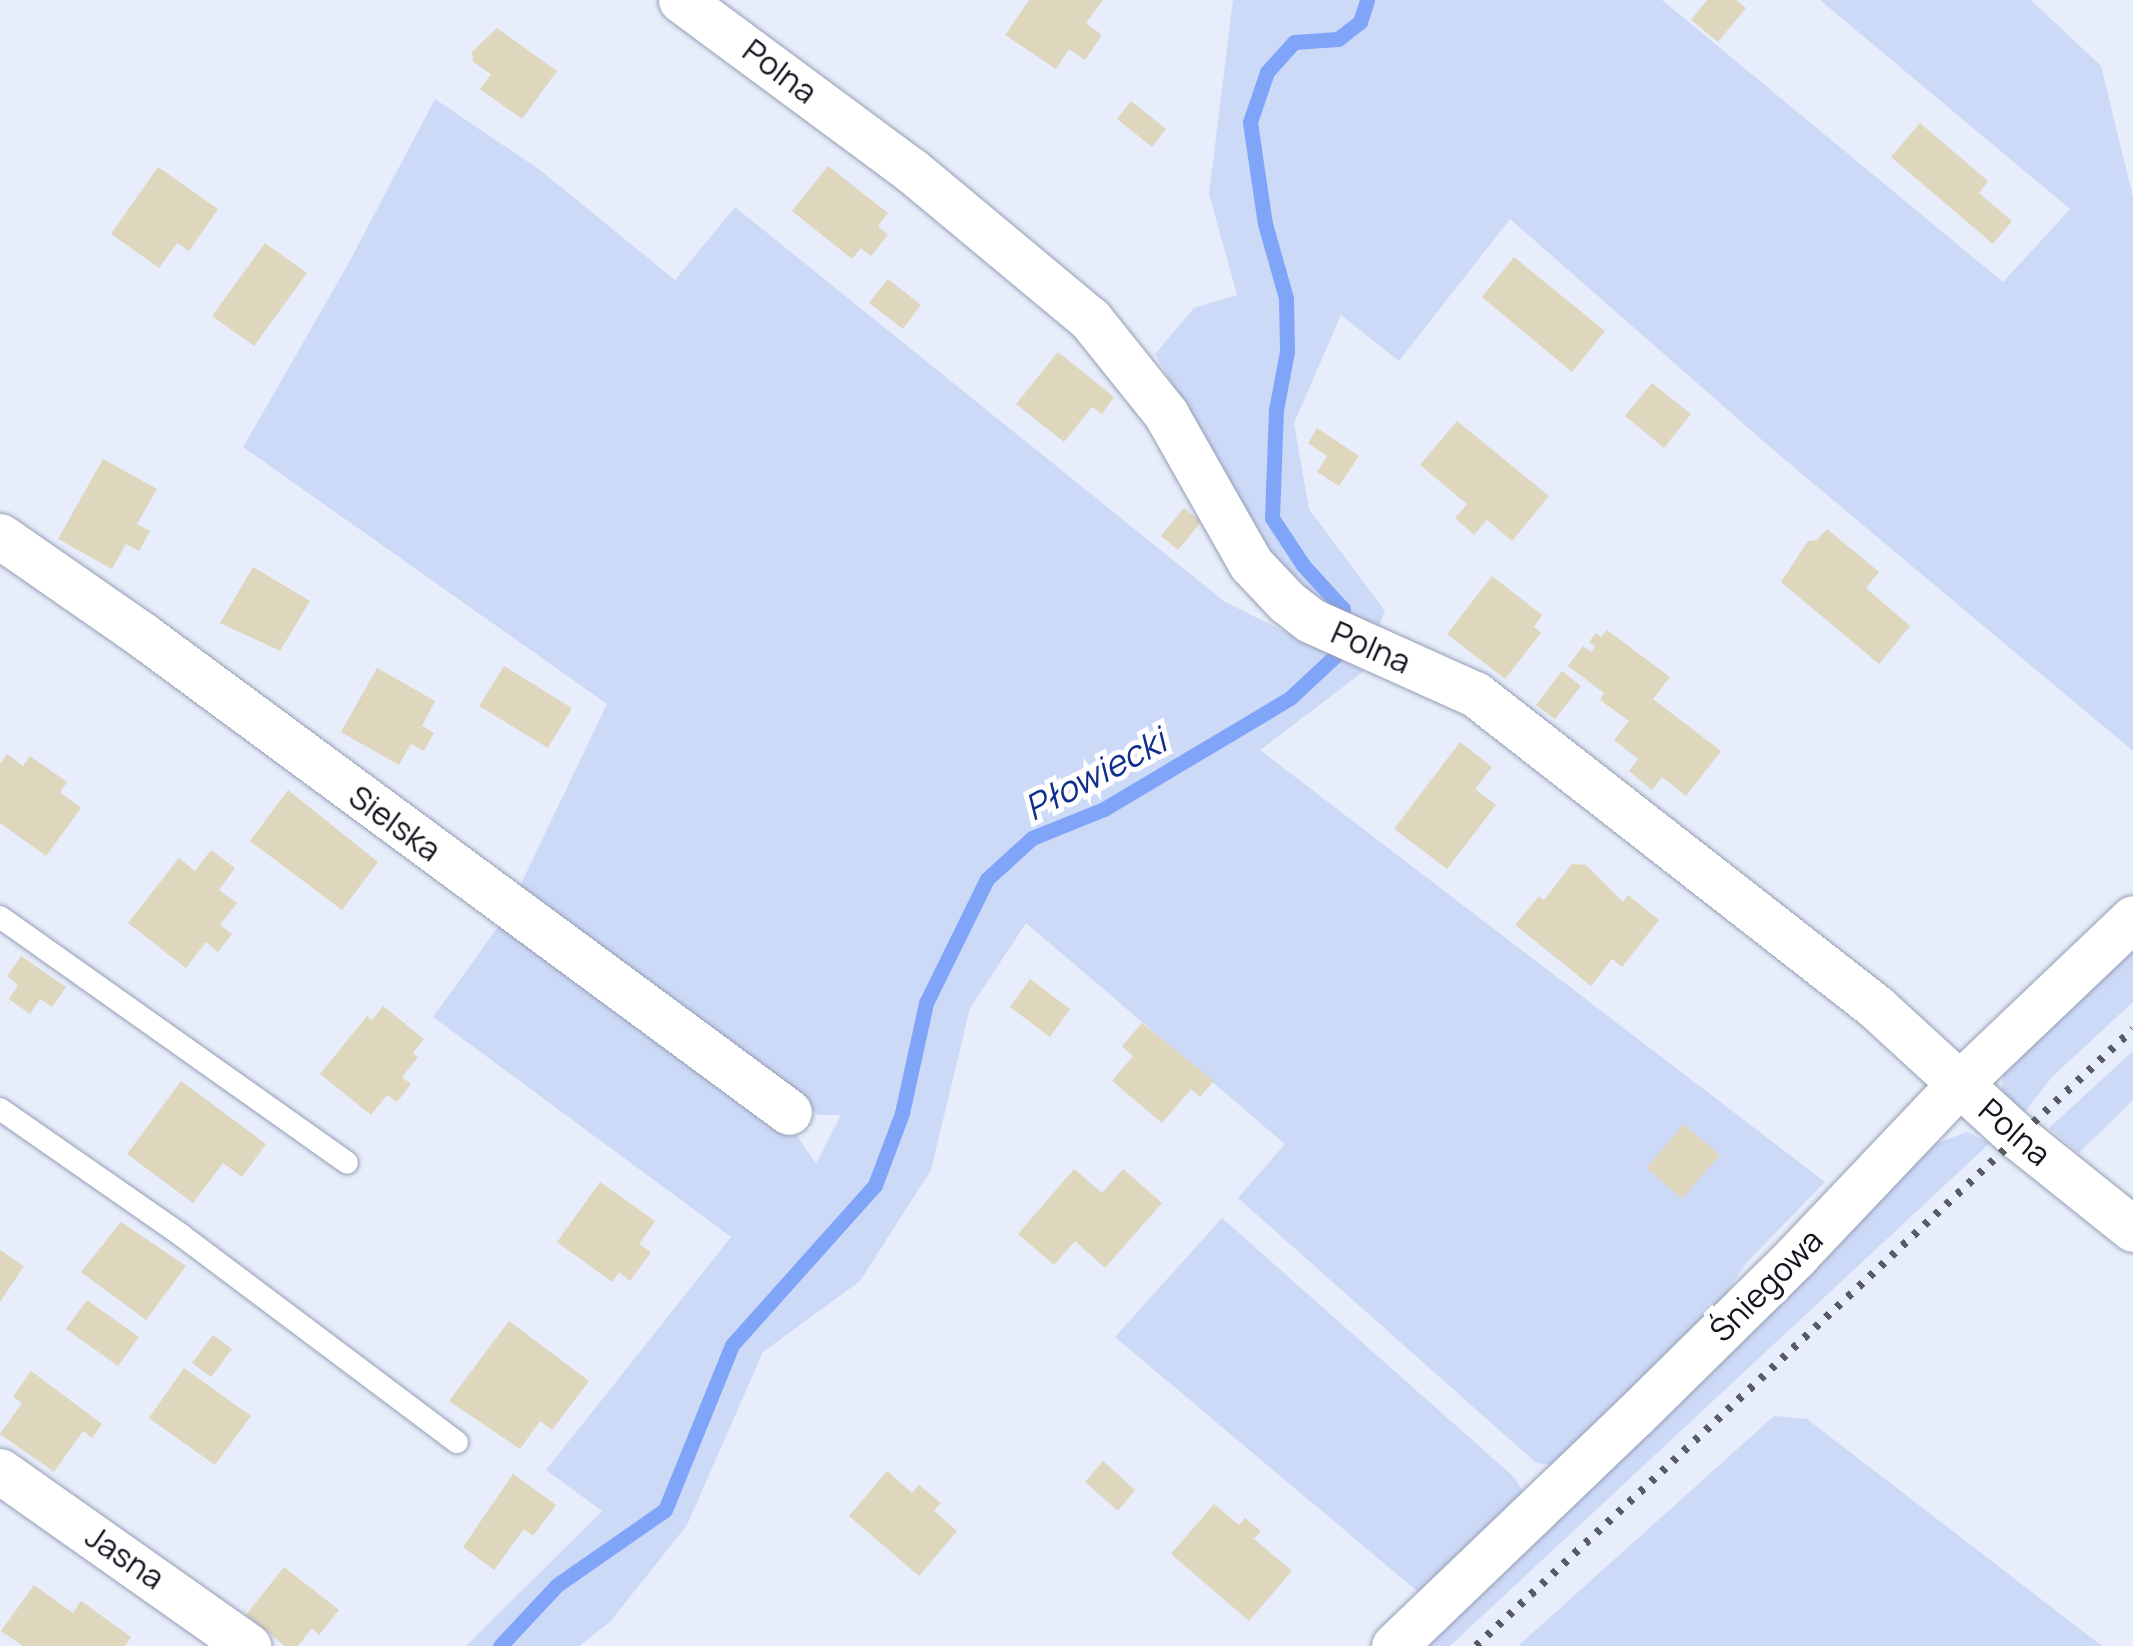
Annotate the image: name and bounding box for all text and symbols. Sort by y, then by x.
street label: Polna [736,31,824,111]
street label: Polna [1326,613,1416,681]
water label: Płowiecki [1017,719,1173,829]
street label: Sielska [342,777,448,869]
street label: Polna [1971,1090,2059,1174]
street label: Śniegowa [1702,1221,1830,1349]
street label: Jasna [79,1517,171,1597]

